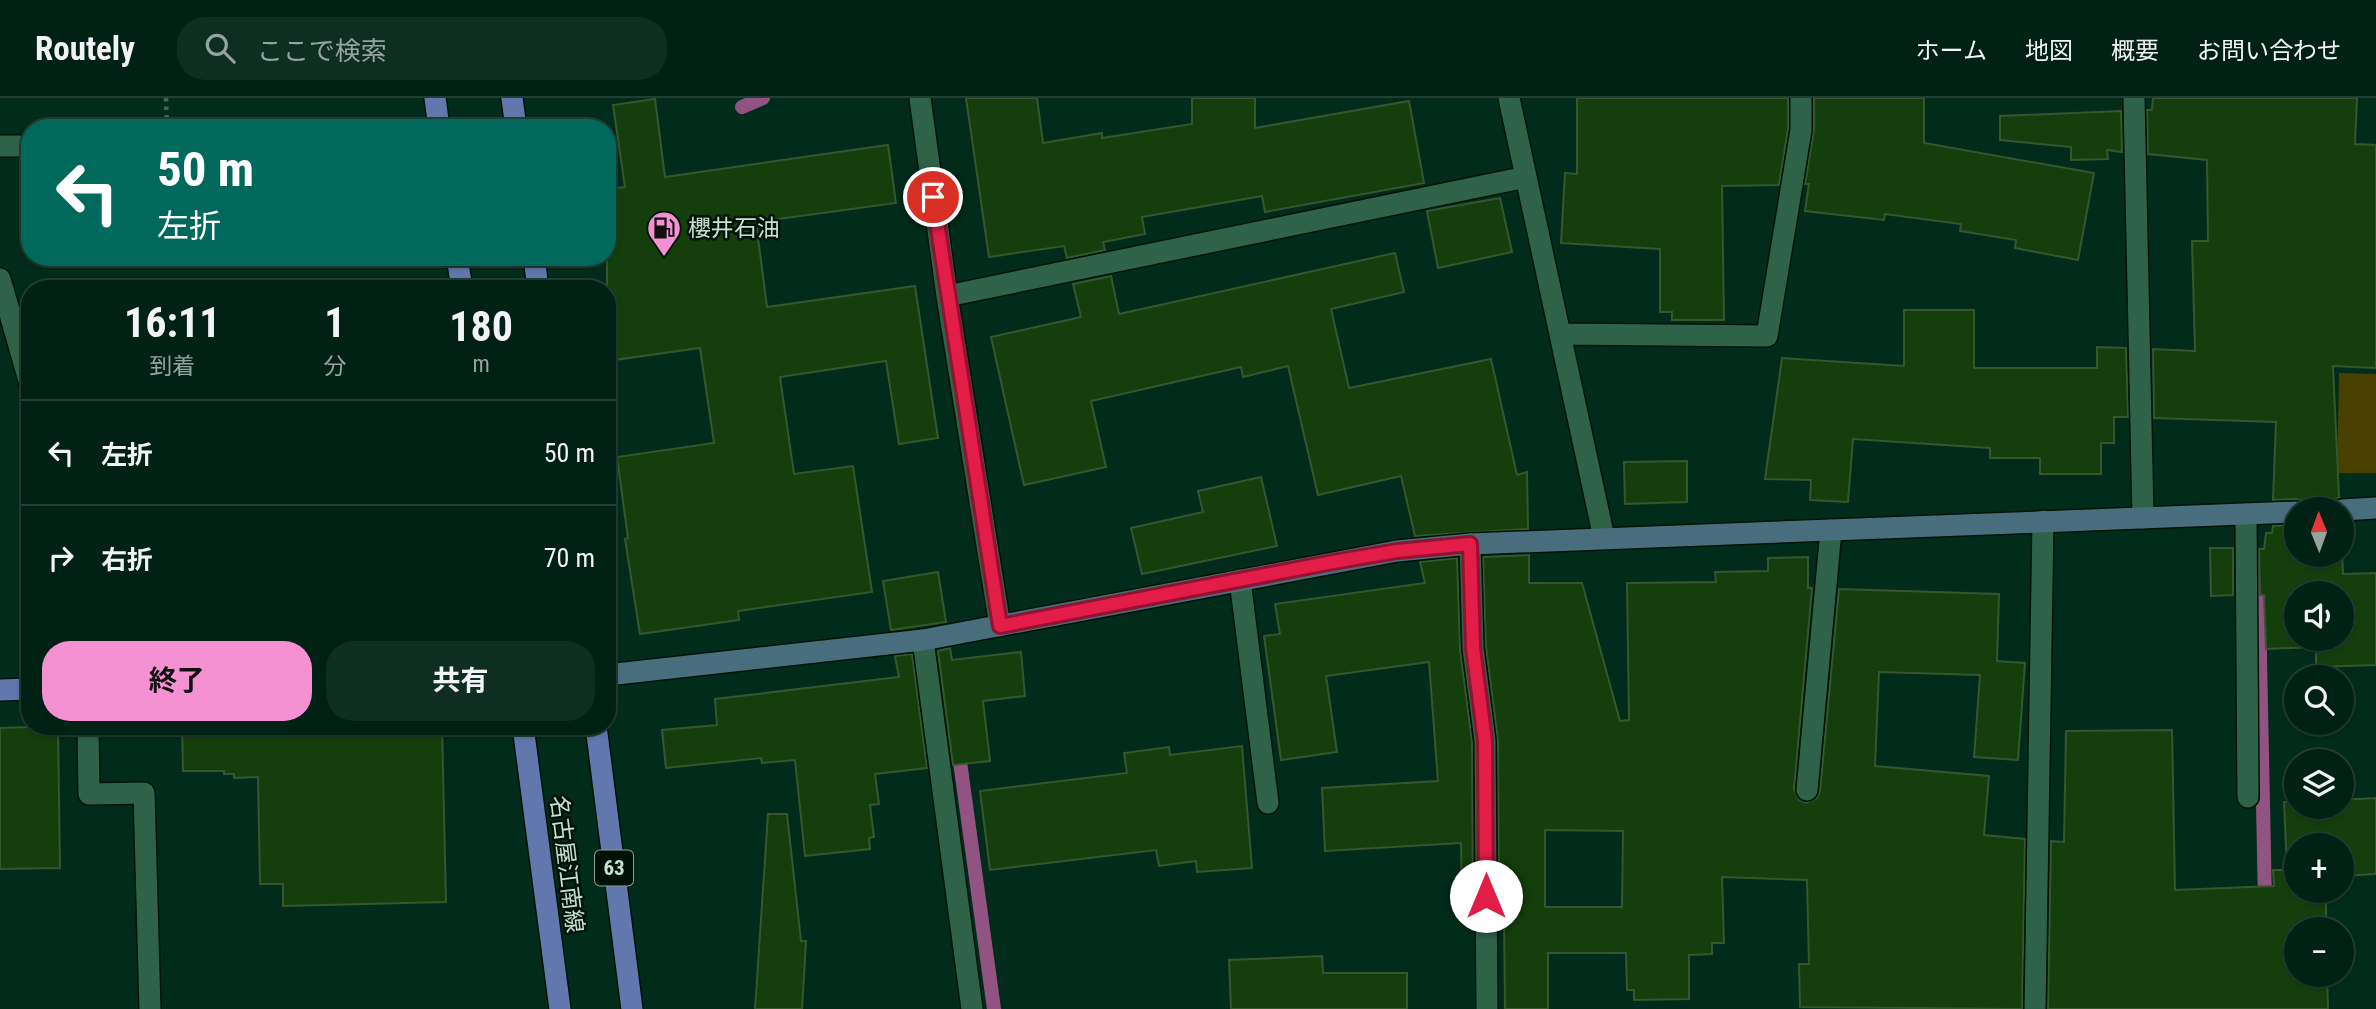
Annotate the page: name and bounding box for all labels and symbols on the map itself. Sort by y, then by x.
pin [903,167,963,227]
fuel station icon: 櫻井石油 [645,209,683,258]
place label: 櫻井石油 [688,215,780,242]
north arrow [2284,497,2354,567]
street label: 名古屋江南線 [545,794,588,934]
road number: 63 [595,850,633,886]
position arrow [1449,859,1523,933]

